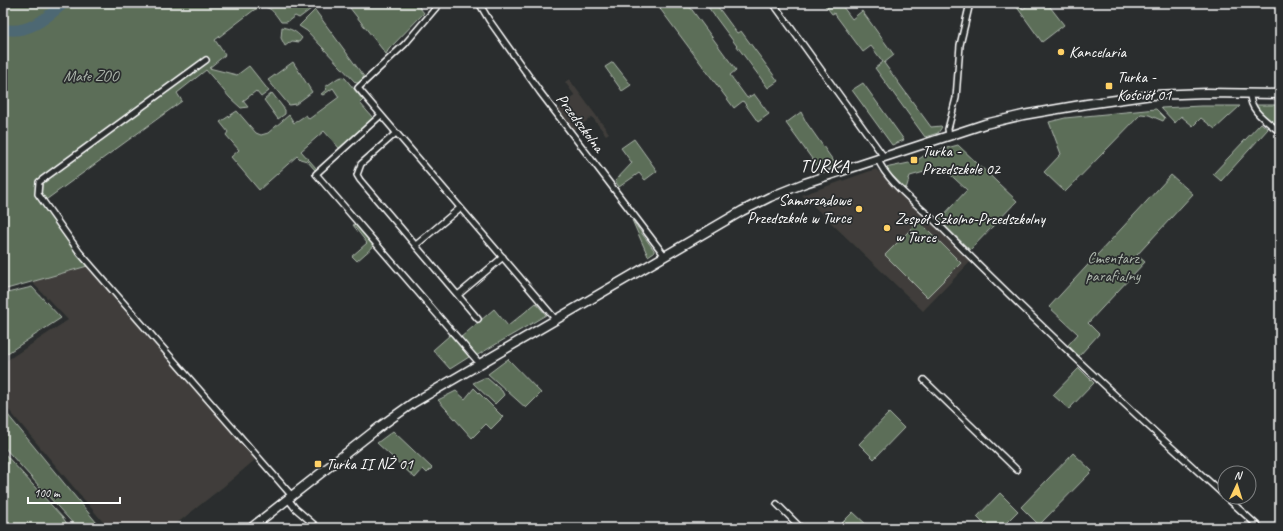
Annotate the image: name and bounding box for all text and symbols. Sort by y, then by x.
place label: Kancelaria [1069,42,1127,62]
marker: Kancelaria [1056,47,1066,57]
park label: Małe ZOO [64,66,121,86]
place label: Turka - Kościół 01 [1117,67,1172,105]
marker: Turka - Kościół 01 [1104,81,1114,91]
street label: Przedszkolna [552,90,609,157]
place label: Turka - Przedszkole 02 [922,141,1002,179]
district label: TURKA [800,155,850,177]
marker: Turka - Przedszkole 02 [909,155,919,165]
place label: Samorządowe Przedszkole w Turce [747,190,853,228]
marker: Samorządowe Przedszkole w Turce [854,204,864,214]
place label: Zespół Szkolno-Przedszkolny w Turce [895,209,1047,247]
marker: Zespół Szkolno-Przedszkolny w Turce [882,223,892,233]
park label: Cmentarz parafialny [1086,248,1142,286]
place label: Turka II NŻ 01 [326,454,414,474]
marker: Turka II NŻ 01 [313,459,323,469]
north arrow [1217,465,1257,505]
text: N [1234,468,1244,482]
scale bar [28,479,120,505]
text: 100 m [34,485,61,501]

